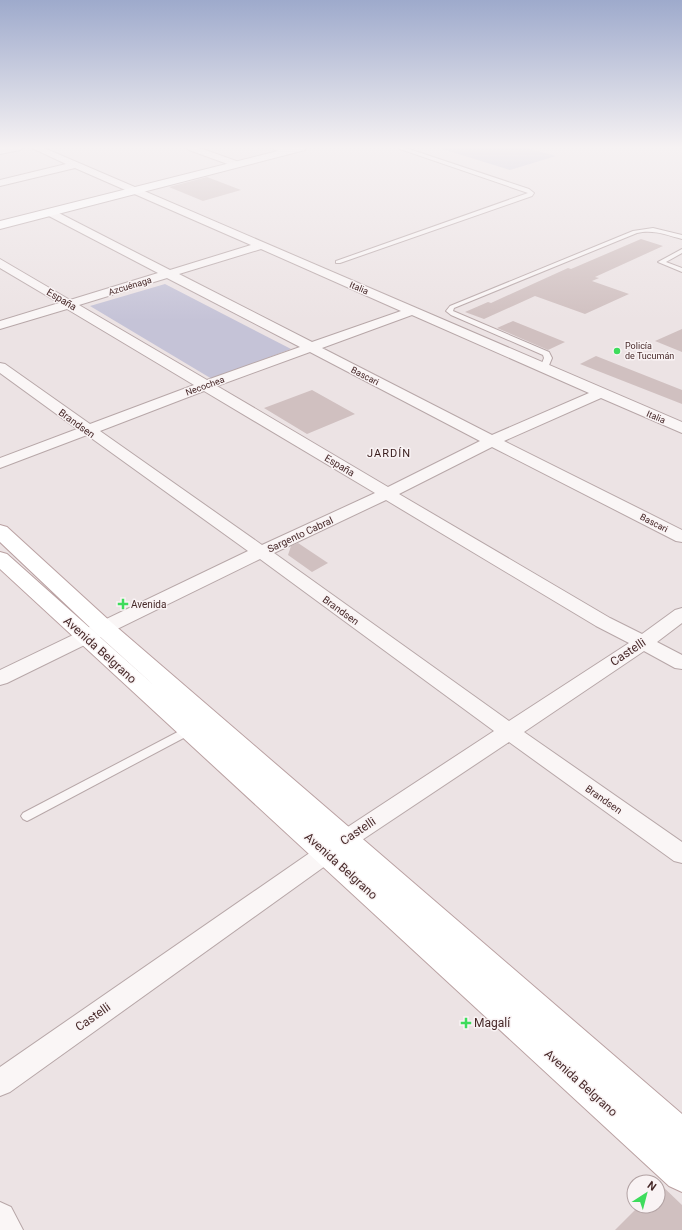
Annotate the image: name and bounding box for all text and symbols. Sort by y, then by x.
street label: Azcuénaga [107,275,153,297]
street label: Italia [348,280,370,296]
street label: España [45,286,79,313]
place label: Policía de Tucumán [625,341,674,361]
marker: Policía de Tucumán [612,346,622,356]
street label: Bascari [349,365,381,387]
street label: Necochea [184,374,226,398]
street label: Brandsen [56,407,97,440]
street label: Italia [645,409,667,425]
district label: JARDÍN [367,447,411,460]
street label: España [323,452,357,479]
street label: Bascari [638,512,670,534]
street label: Sargento Cabral [266,514,335,554]
street label: Brandsen [320,594,361,627]
marker: Avenida [118,599,128,609]
place label: Avenida [131,599,166,610]
street label: Avenida Belgrano [61,614,139,686]
street label: Castelli [608,635,648,669]
street label: Brandsen [583,783,624,816]
street label: Castelli [338,814,378,848]
street label: Avenida Belgrano [302,830,380,902]
street label: Castelli [73,1000,113,1034]
place label: Magalí [474,1016,511,1030]
marker: Magalí [461,1018,471,1028]
street label: Avenida Belgrano [542,1047,620,1119]
north arrow [626,1174,666,1214]
text: N [645,1179,659,1194]

